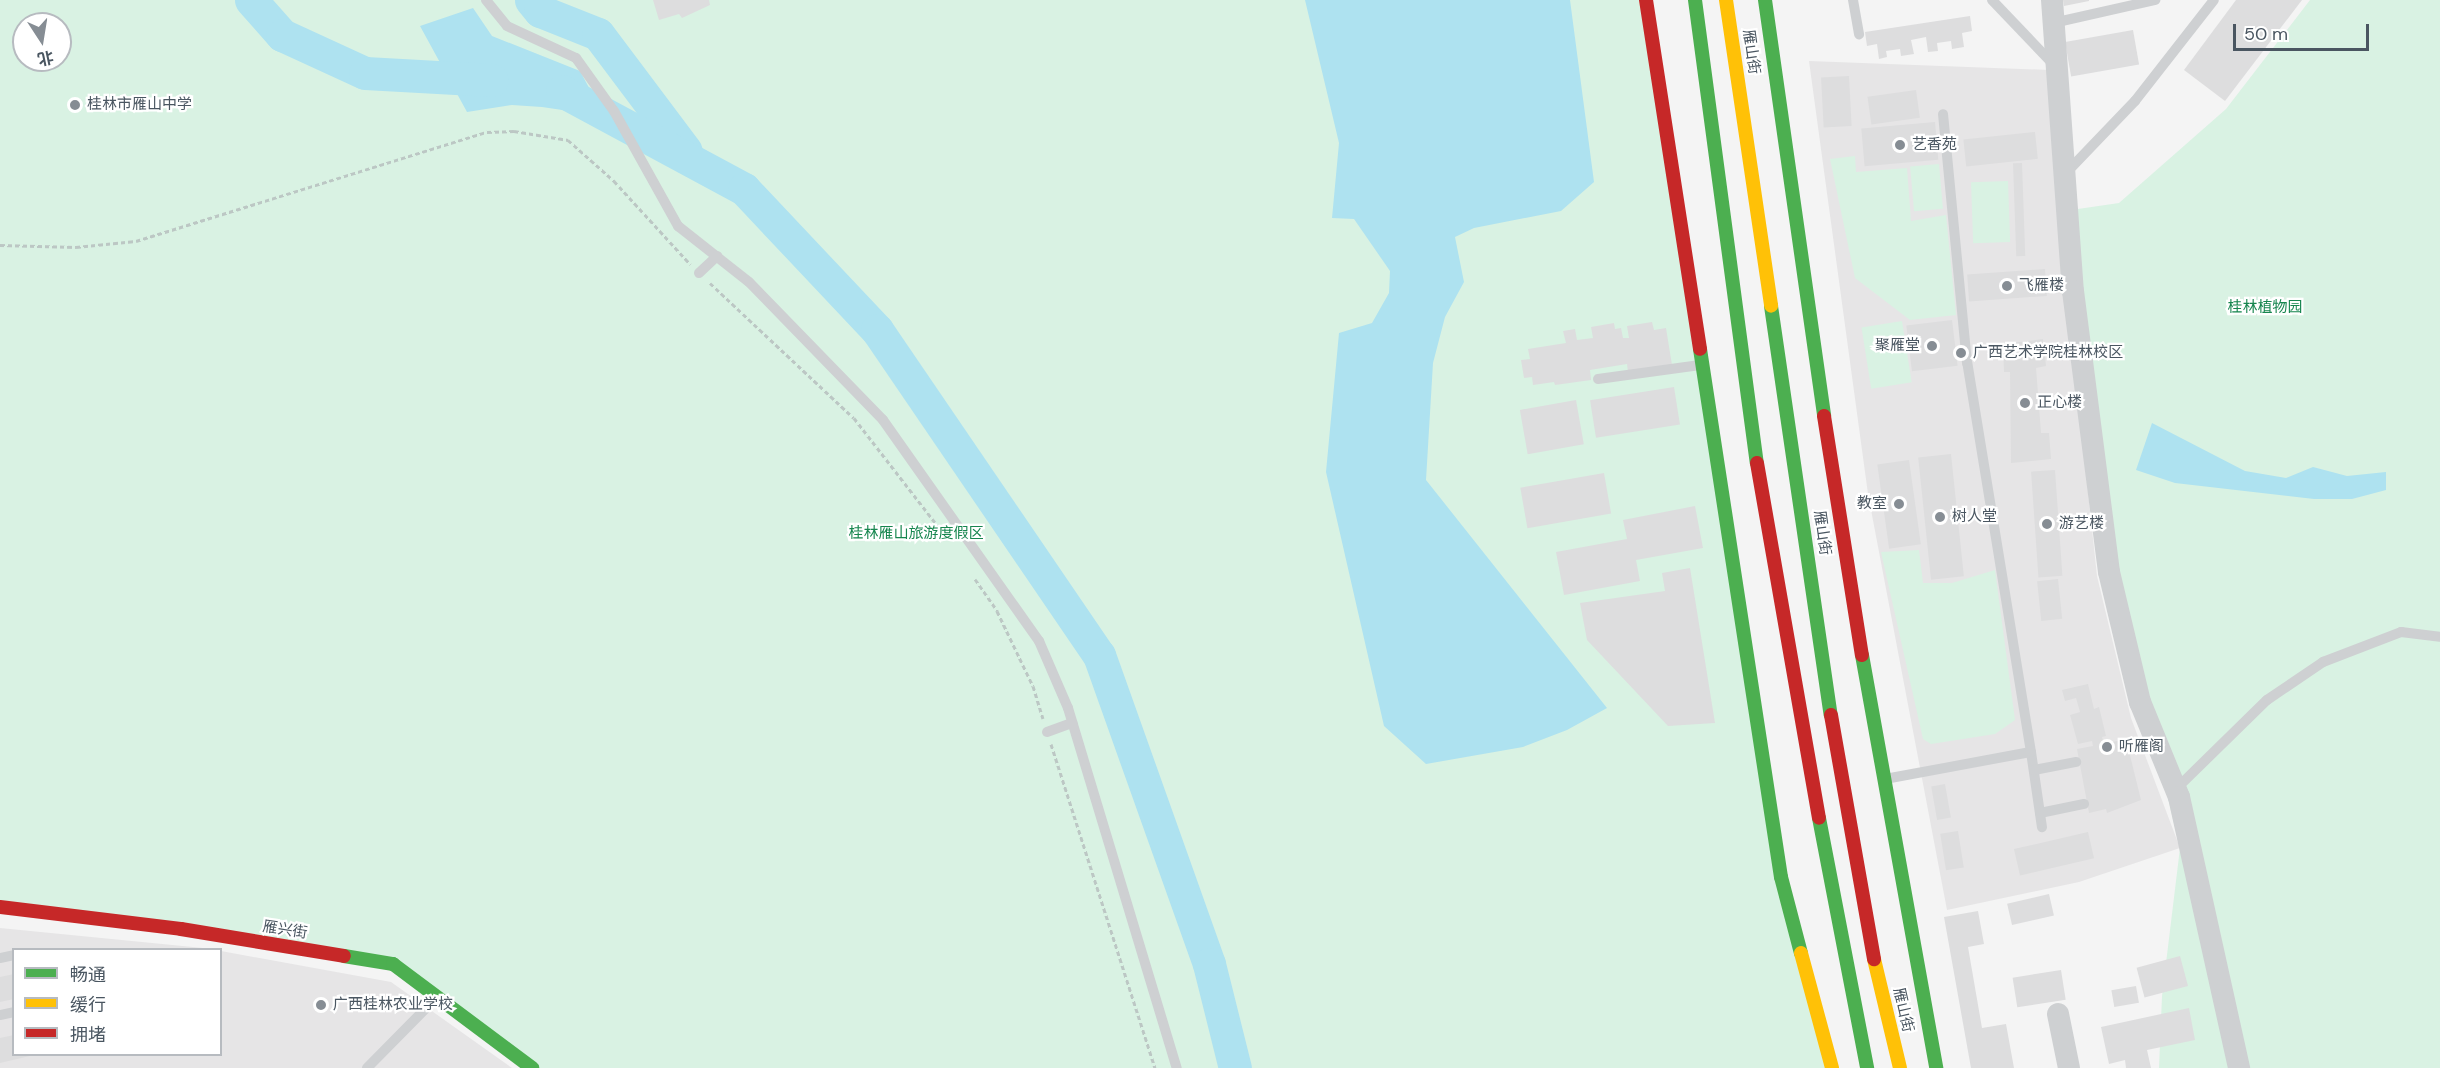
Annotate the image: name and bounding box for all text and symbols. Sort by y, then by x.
north arrow [12,12,72,72]
scale bar [2236,12,2372,50]
text: 50 m [2244,22,2288,46]
street label: 雁山街 [1739,28,1763,76]
text: 北 [35,46,55,70]
place label: 桂林市雁山中学 [87,96,192,114]
marker: 桂林市雁山中学 [68,98,82,112]
place label: 艺香苑 [1912,136,1957,154]
marker: 艺香苑 [1893,138,1907,152]
place label: 飞雁楼 [2019,277,2064,295]
marker: 飞雁楼 [2000,279,2014,293]
park label: 桂林植物园 [2228,299,2302,317]
place label: 聚雁堂 [1875,337,1920,355]
marker: 聚雁堂 [1925,339,1939,353]
place label: 广西艺术学院桂林校区 [1973,344,2123,362]
marker: 广西艺术学院桂林校区 [1954,346,1968,360]
place label: 正心楼 [2037,394,2082,412]
marker: 正心楼 [2018,396,2032,410]
place label: 教室 [1857,495,1887,513]
marker: 教室 [1892,497,1906,511]
place label: 树人堂 [1952,508,1997,526]
street label: 雁山街 [1810,509,1834,557]
marker: 树人堂 [1933,510,1947,524]
place label: 游艺楼 [2059,515,2104,533]
marker: 游艺楼 [2040,517,2054,531]
park label: 桂林雁山旅游度假区 [849,525,983,543]
place label: 听雁阁 [2119,738,2164,756]
marker: 听雁阁 [2100,740,2114,754]
street label: 雁兴街 [261,918,309,942]
legend [12,948,222,1056]
text: 畅通 [70,963,106,987]
street label: 雁山街 [1889,986,1917,1034]
text: 缓行 [70,993,106,1017]
place label: 广西桂林农业学校 [333,996,453,1014]
marker: 广西桂林农业学校 [314,998,328,1012]
text: 拥堵 [70,1023,106,1047]

